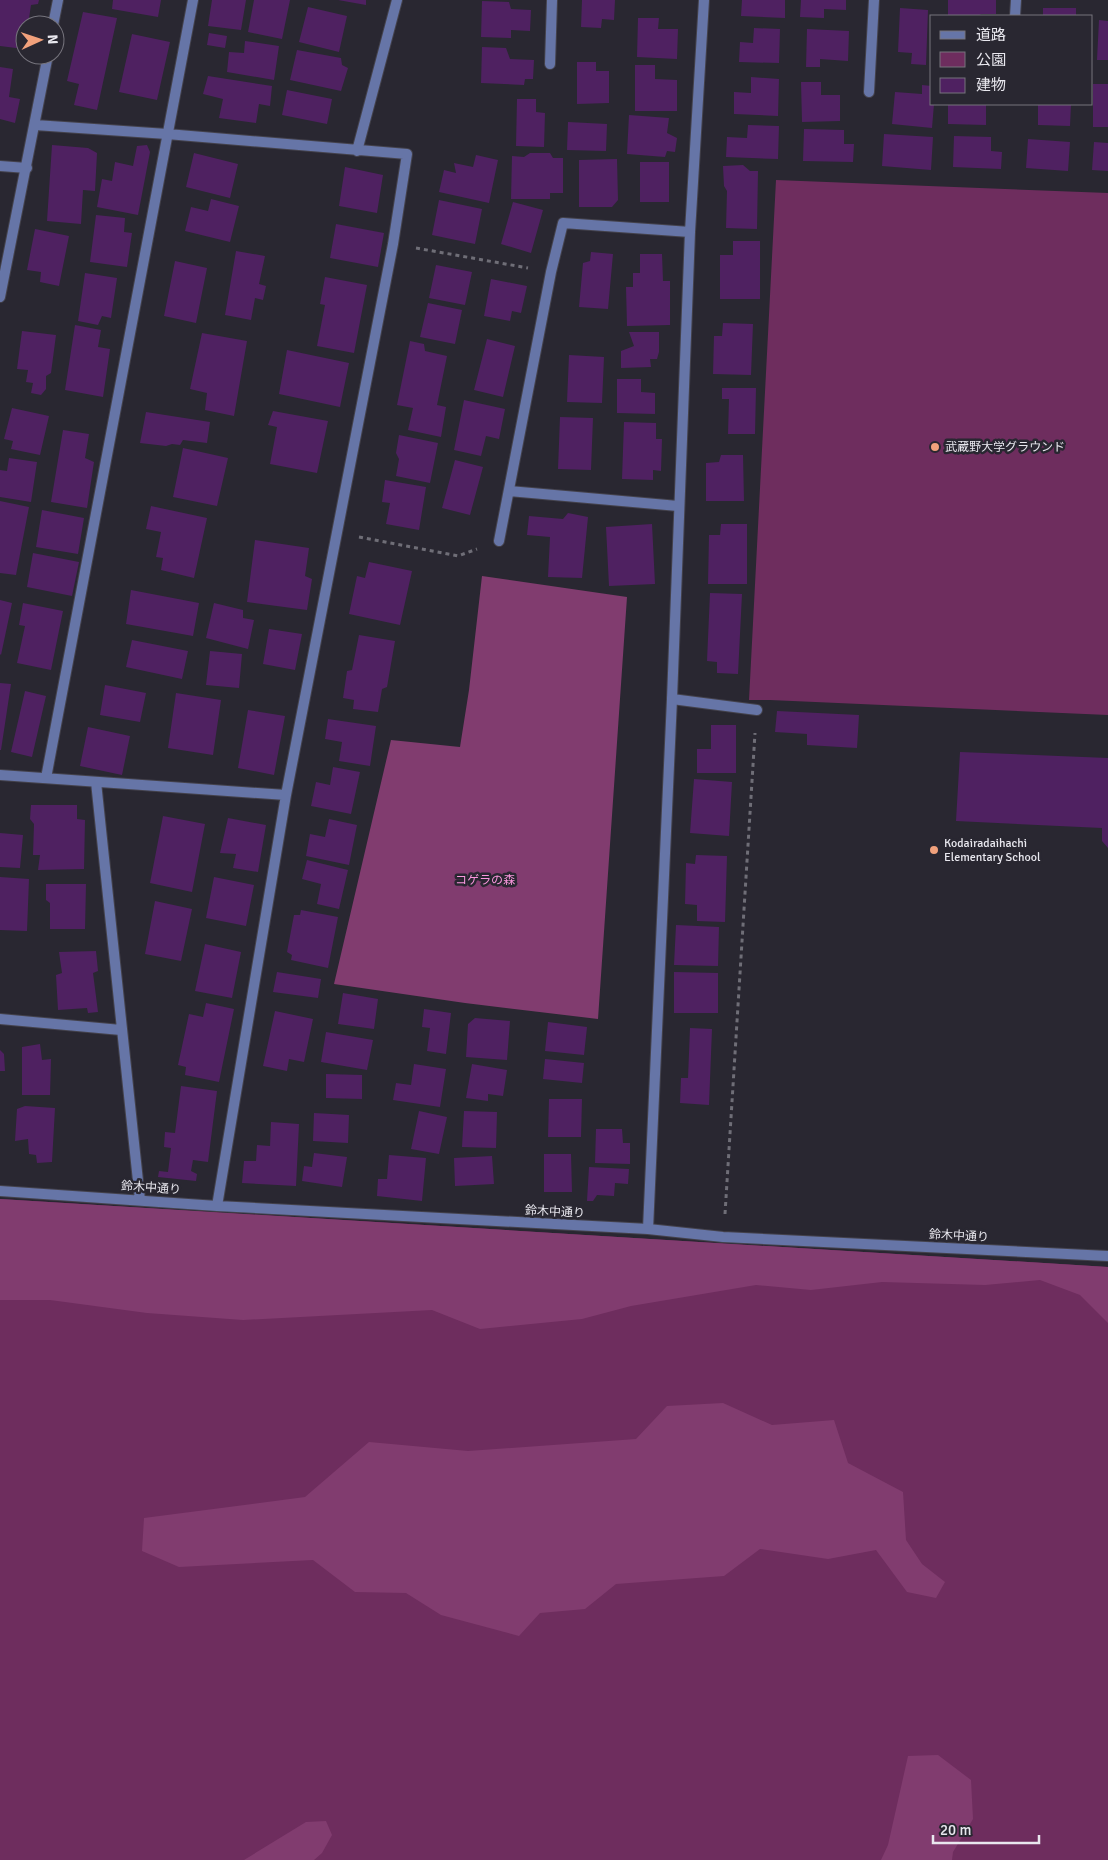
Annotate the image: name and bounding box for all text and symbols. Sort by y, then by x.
north arrow [15,15,65,65]
legend [930,15,1093,105]
text: 道路 [976,26,1006,44]
text: N [44,34,61,45]
text: 公園 [976,51,1006,69]
text: 建物 [976,76,1006,94]
place label: 武蔵野大学グラウンド [945,440,1065,455]
marker: 武蔵野大学グラウンド [929,441,941,453]
place label: Kodairadaihachi Elementary School [944,836,1041,865]
marker: Kodairadaihachi Elementary School [928,844,940,856]
park label: コゲラの森 [455,873,515,888]
street label: 鈴木中通り [121,1178,181,1198]
street label: 鈴木中通り [525,1203,585,1221]
street label: 鈴木中通り [929,1227,989,1245]
scale bar [933,1812,1039,1844]
text: 20 m [940,1821,971,1839]

